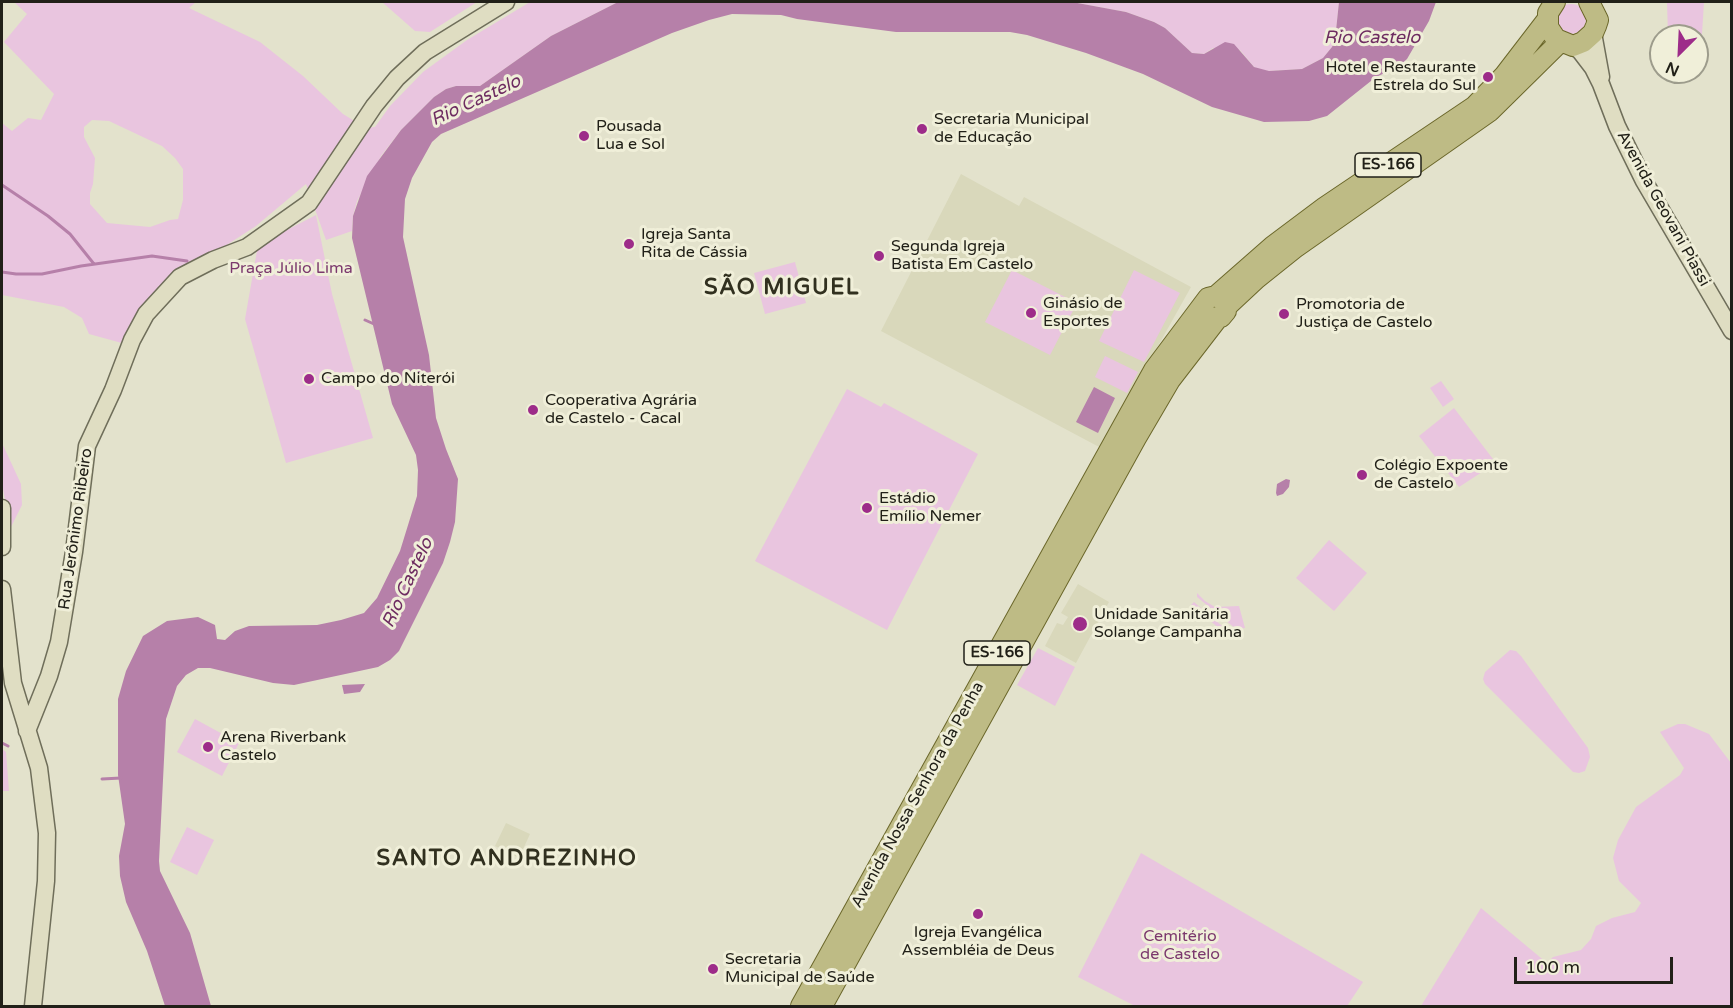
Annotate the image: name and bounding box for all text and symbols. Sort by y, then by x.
north arrow [1649,24,1709,84]
water label: Rio Castelo [1324,27,1420,49]
text: N [1663,57,1682,80]
place label: Hotel e Restaurante Estrela do Sul [1325,58,1476,96]
marker: Hotel e Restaurante Estrela do Sul [1481,70,1495,84]
water label: Rio Castelo [428,71,524,131]
place label: Secretaria Municipal de Educação [934,110,1089,148]
place label: Pousada Lua e Sol [596,117,665,155]
marker: Secretaria Municipal de Educação [915,122,929,136]
street label: Avenida Geovani Piassi [1612,128,1714,290]
marker: Pousada Lua e Sol [577,129,591,143]
road number: ES-166 [1355,153,1421,177]
place label: Igreja Santa Rita de Cássia [641,225,747,263]
marker: Igreja Santa Rita de Cássia [622,237,636,251]
place label: Segunda Igreja Batista Em Castelo [891,237,1033,275]
marker: Segunda Igreja Batista Em Castelo [872,249,886,263]
park label: Praça Júlio Lima [229,259,353,279]
district label: SÃO MIGUEL [704,275,860,301]
place label: Ginásio de Esportes [1043,294,1123,332]
place label: Promotoria de Justiça de Castelo [1296,295,1432,333]
marker: Ginásio de Esportes [1024,306,1038,320]
marker: Promotoria de Justiça de Castelo [1277,307,1291,321]
place label: Campo do Niterói [321,369,455,389]
marker: Campo do Niterói [302,372,316,386]
place label: Cooperativa Agrária de Castelo - Cacal [545,391,697,429]
marker: Cooperativa Agrária de Castelo - Cacal [526,403,540,417]
street label: Rua Jerônimo Ribeiro [55,447,97,611]
place label: Colégio Expoente de Castelo [1374,456,1508,494]
marker: Colégio Expoente de Castelo [1355,468,1369,482]
place label: Estádio Emílio Nemer [879,489,981,527]
marker: Estádio Emílio Nemer [860,501,874,515]
water label: Rio Castelo [378,535,438,631]
place label: Unidade Sanitária Solange Campanha [1094,605,1242,643]
marker: Unidade Sanitária Solange Campanha [1071,615,1089,633]
road number: ES-166 [964,641,1030,665]
street label: Avenida Nossa Senhora da Penha [848,679,988,911]
place label: Arena Riverbank Castelo [220,728,346,766]
marker: Arena Riverbank Castelo [201,740,215,754]
district label: SANTO ANDREZINHO [377,846,637,872]
marker: Igreja Evangélica Assembléia de Deus [971,907,985,921]
place label: Igreja Evangélica Assembléia de Deus [902,923,1054,961]
park label: Cemitério de Castelo [1140,927,1220,965]
scale bar [1517,945,1676,983]
place label: Secretaria Municipal de Saúde [725,950,874,988]
text: 100 m [1525,956,1580,978]
marker: Secretaria Municipal de Saúde [706,962,720,976]

